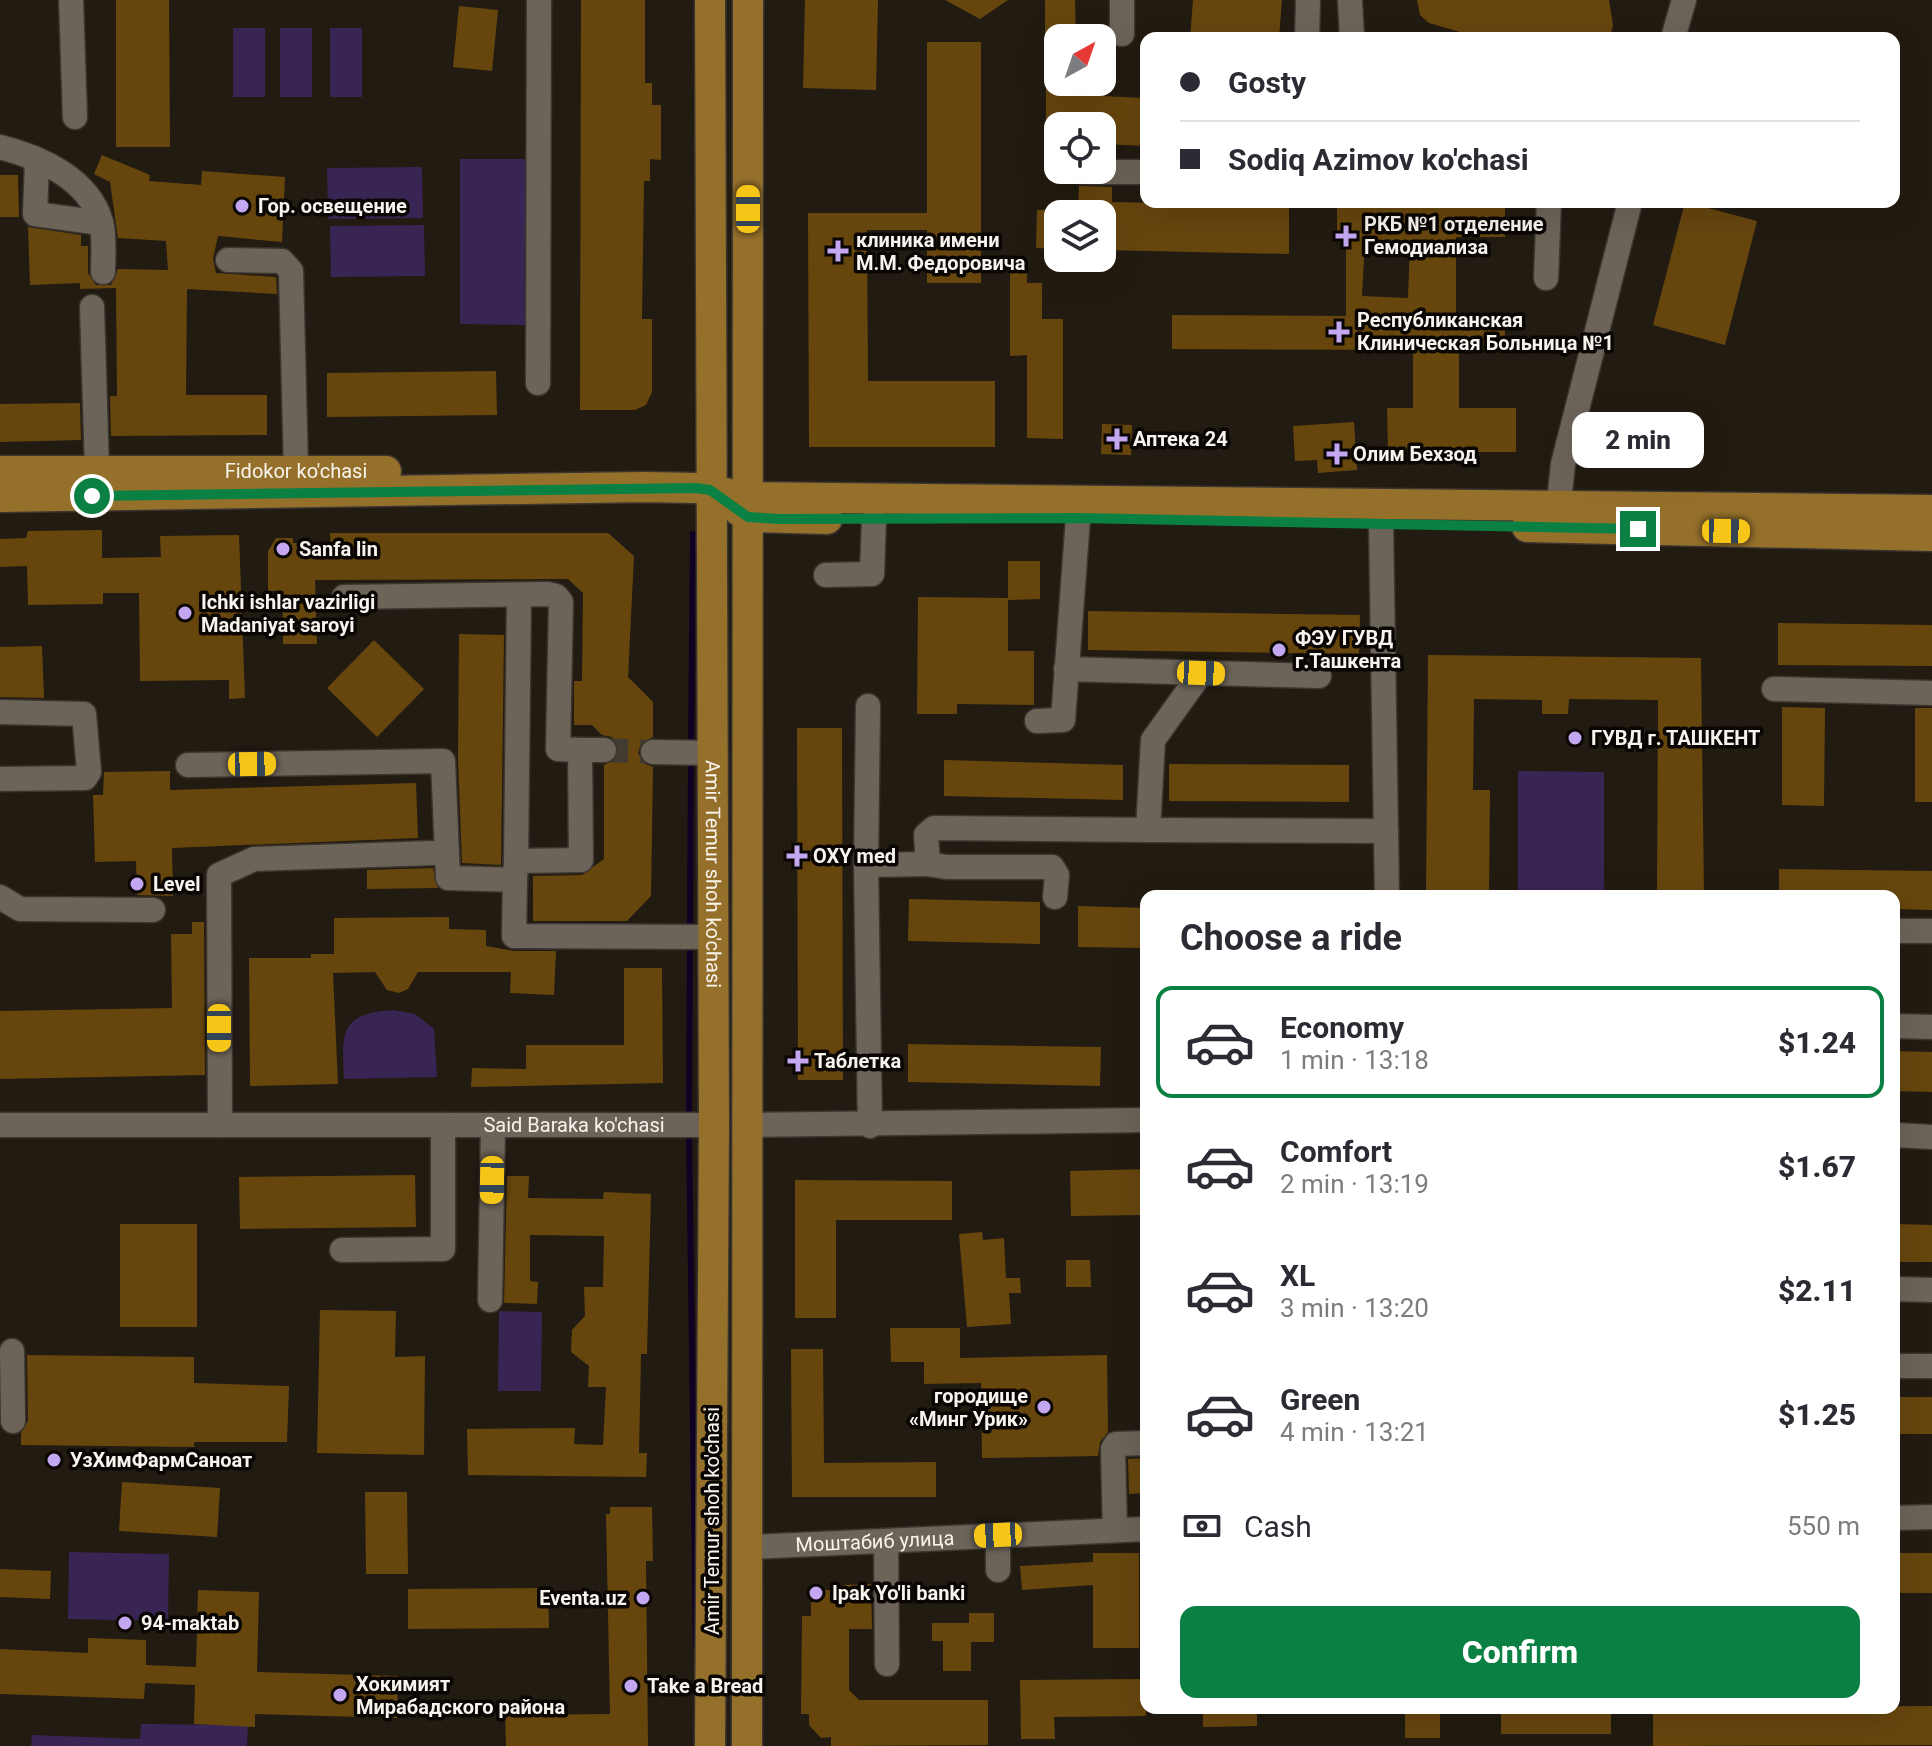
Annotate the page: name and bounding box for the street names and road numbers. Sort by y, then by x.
street label: Fidokor ko'chasi [225,459,367,483]
street label: Amir Temur shoh ko'chasi [701,760,726,988]
street label: Said Baraka ko'chasi [483,1113,665,1137]
street label: Amir Temur shoh ko'chasi [700,1407,724,1635]
street label: Моштабиб улица [795,1526,955,1557]

